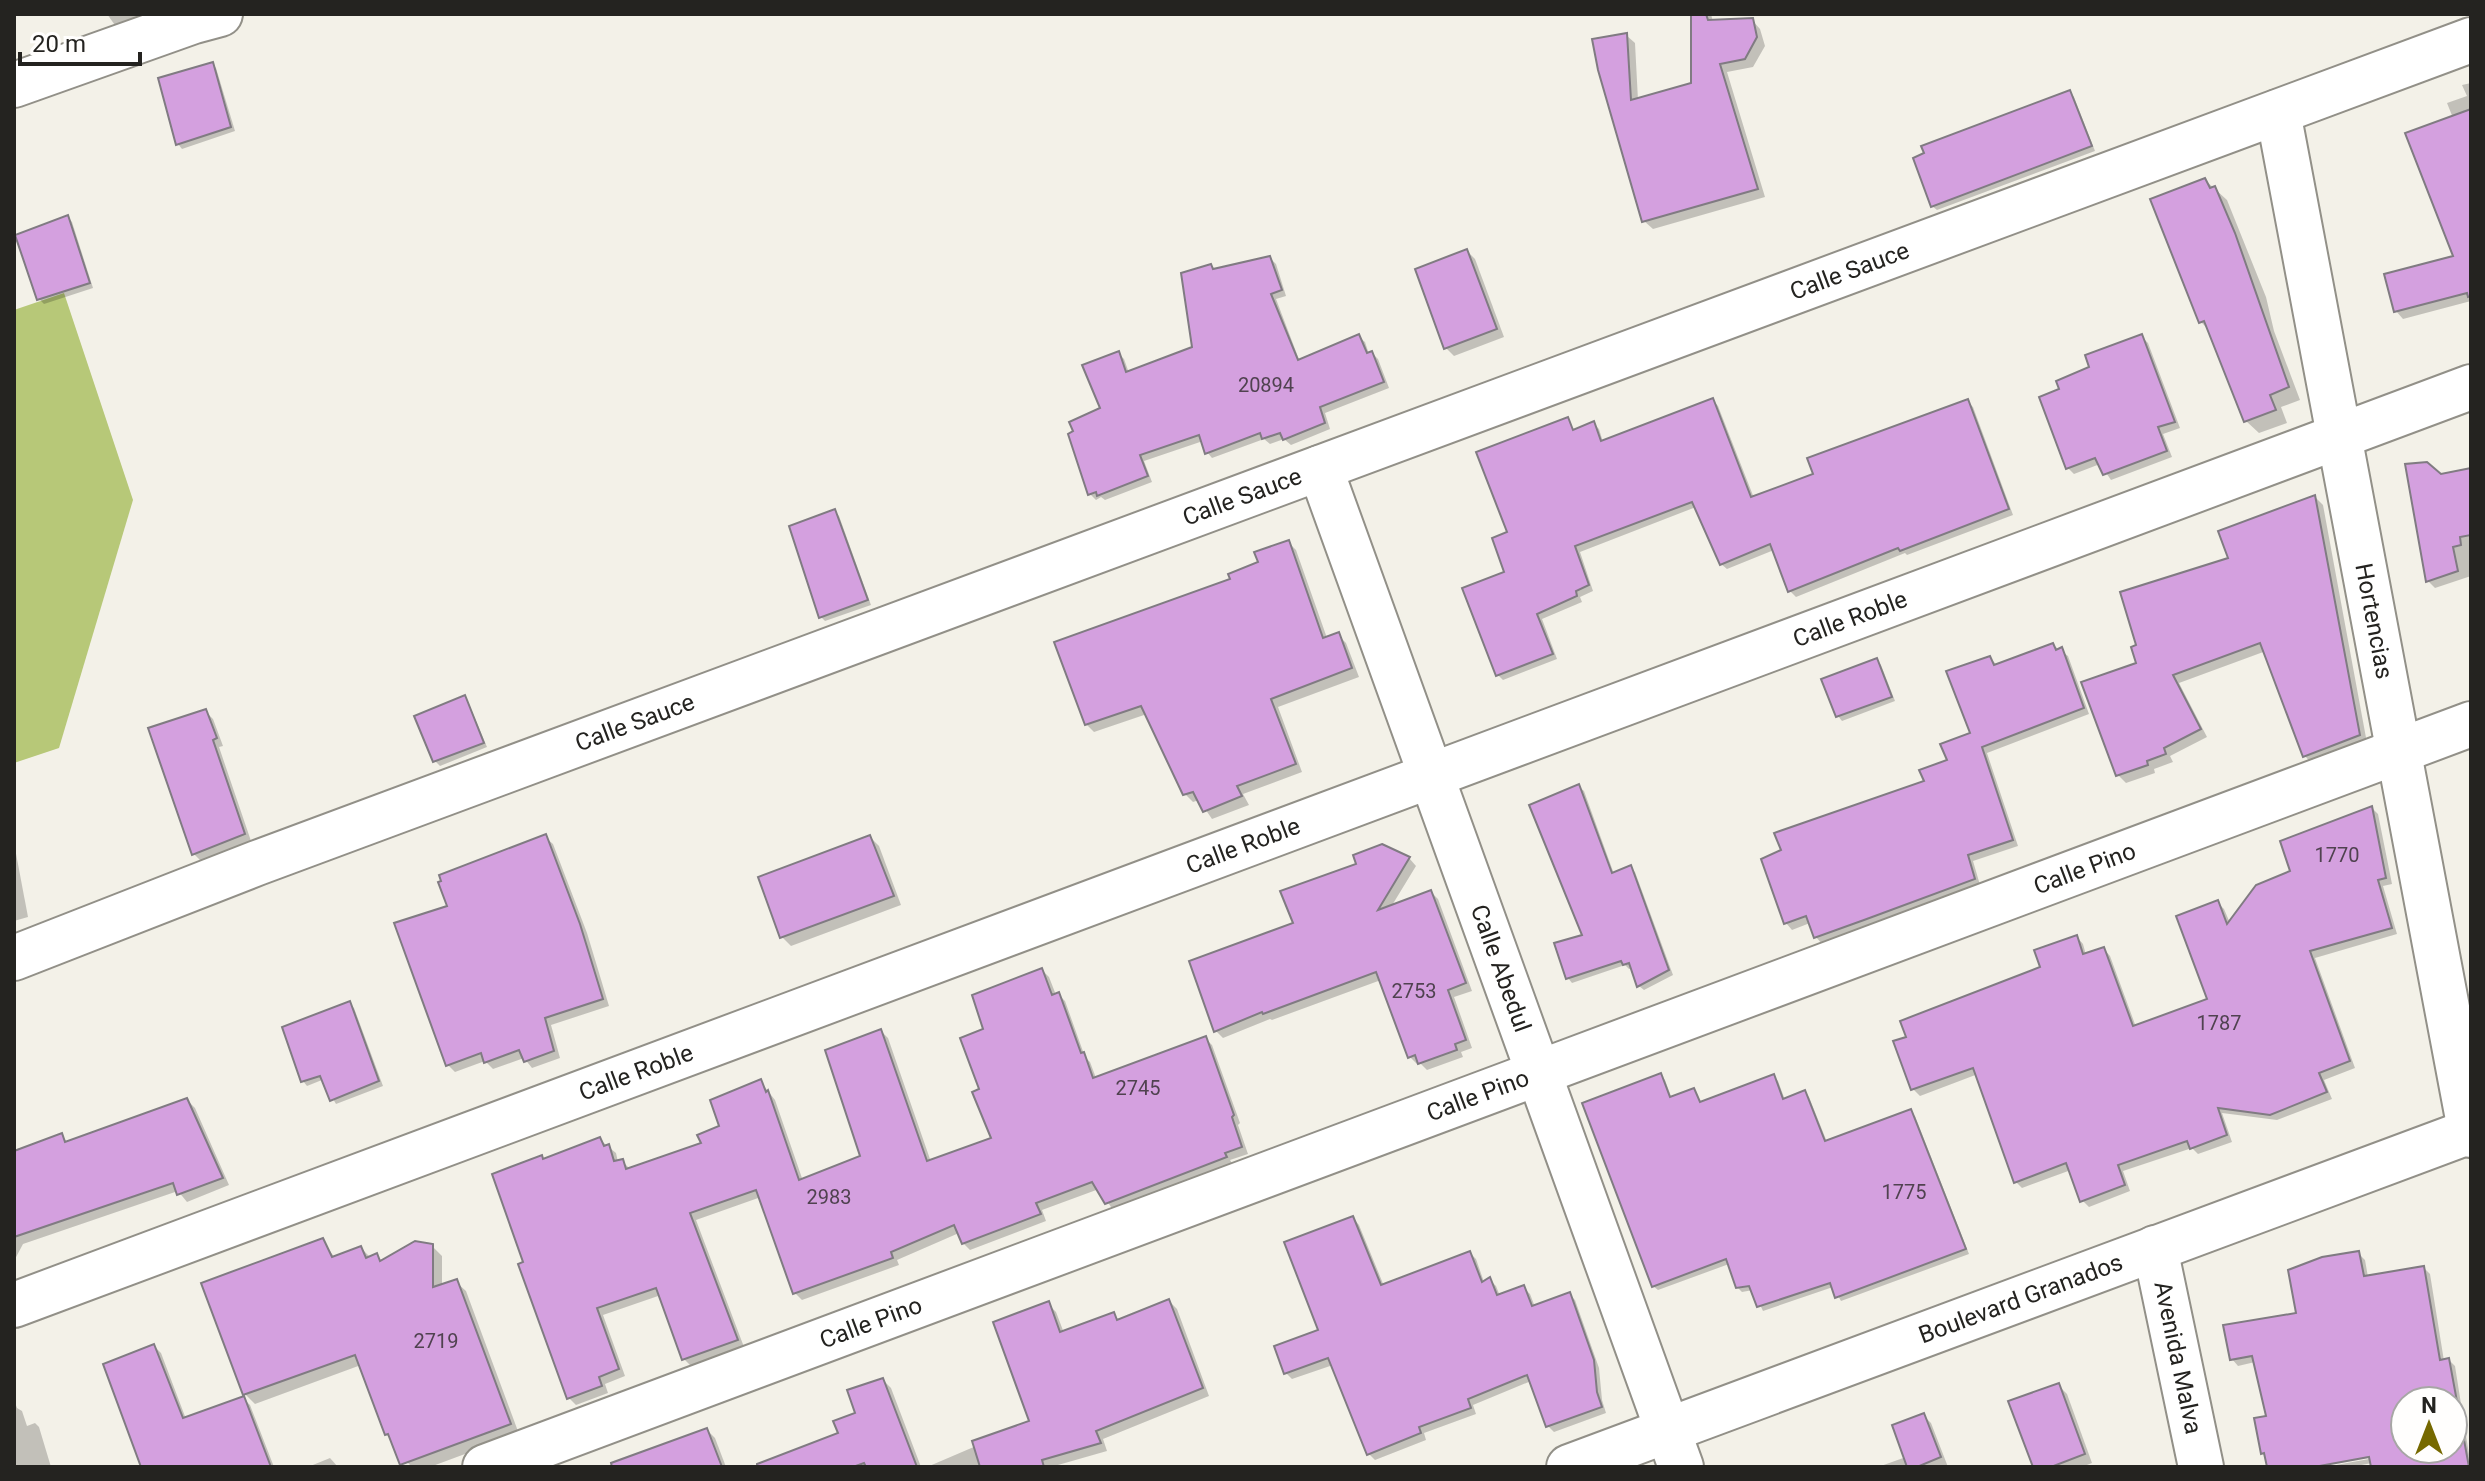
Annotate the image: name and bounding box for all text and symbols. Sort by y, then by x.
scale bar [20,16,140,66]
text: 20 m [32,30,86,58]
street label: Calle Sauce [1786,236,1913,306]
house number: 20894 [1238,373,1294,397]
street label: Calle Sauce [1179,462,1306,532]
street label: Hortencias [2349,561,2399,681]
street label: Calle Roble [1789,585,1911,653]
street label: Calle Sauce [571,688,698,757]
street label: Calle Roble [1182,812,1304,880]
street label: Calle Pino [2030,837,2140,900]
house number: 1770 [2315,843,2359,867]
street label: Calle Abedul [1465,901,1537,1036]
house number: 2753 [1392,979,1436,1003]
house number: 1787 [2197,1011,2241,1035]
street label: Calle Roble [575,1039,697,1107]
street label: Calle Pino [1423,1064,1533,1127]
house number: 2745 [1116,1076,1160,1100]
house number: 1775 [1882,1180,1926,1204]
house number: 2983 [807,1185,851,1209]
street label: Boulevard Granados [1915,1248,2126,1349]
street label: Avenida Malva [2148,1279,2208,1436]
street label: Calle Pino [816,1291,926,1354]
house number: 2719 [414,1329,458,1353]
north arrow [2389,1385,2469,1465]
text: N [2421,1393,2437,1418]

